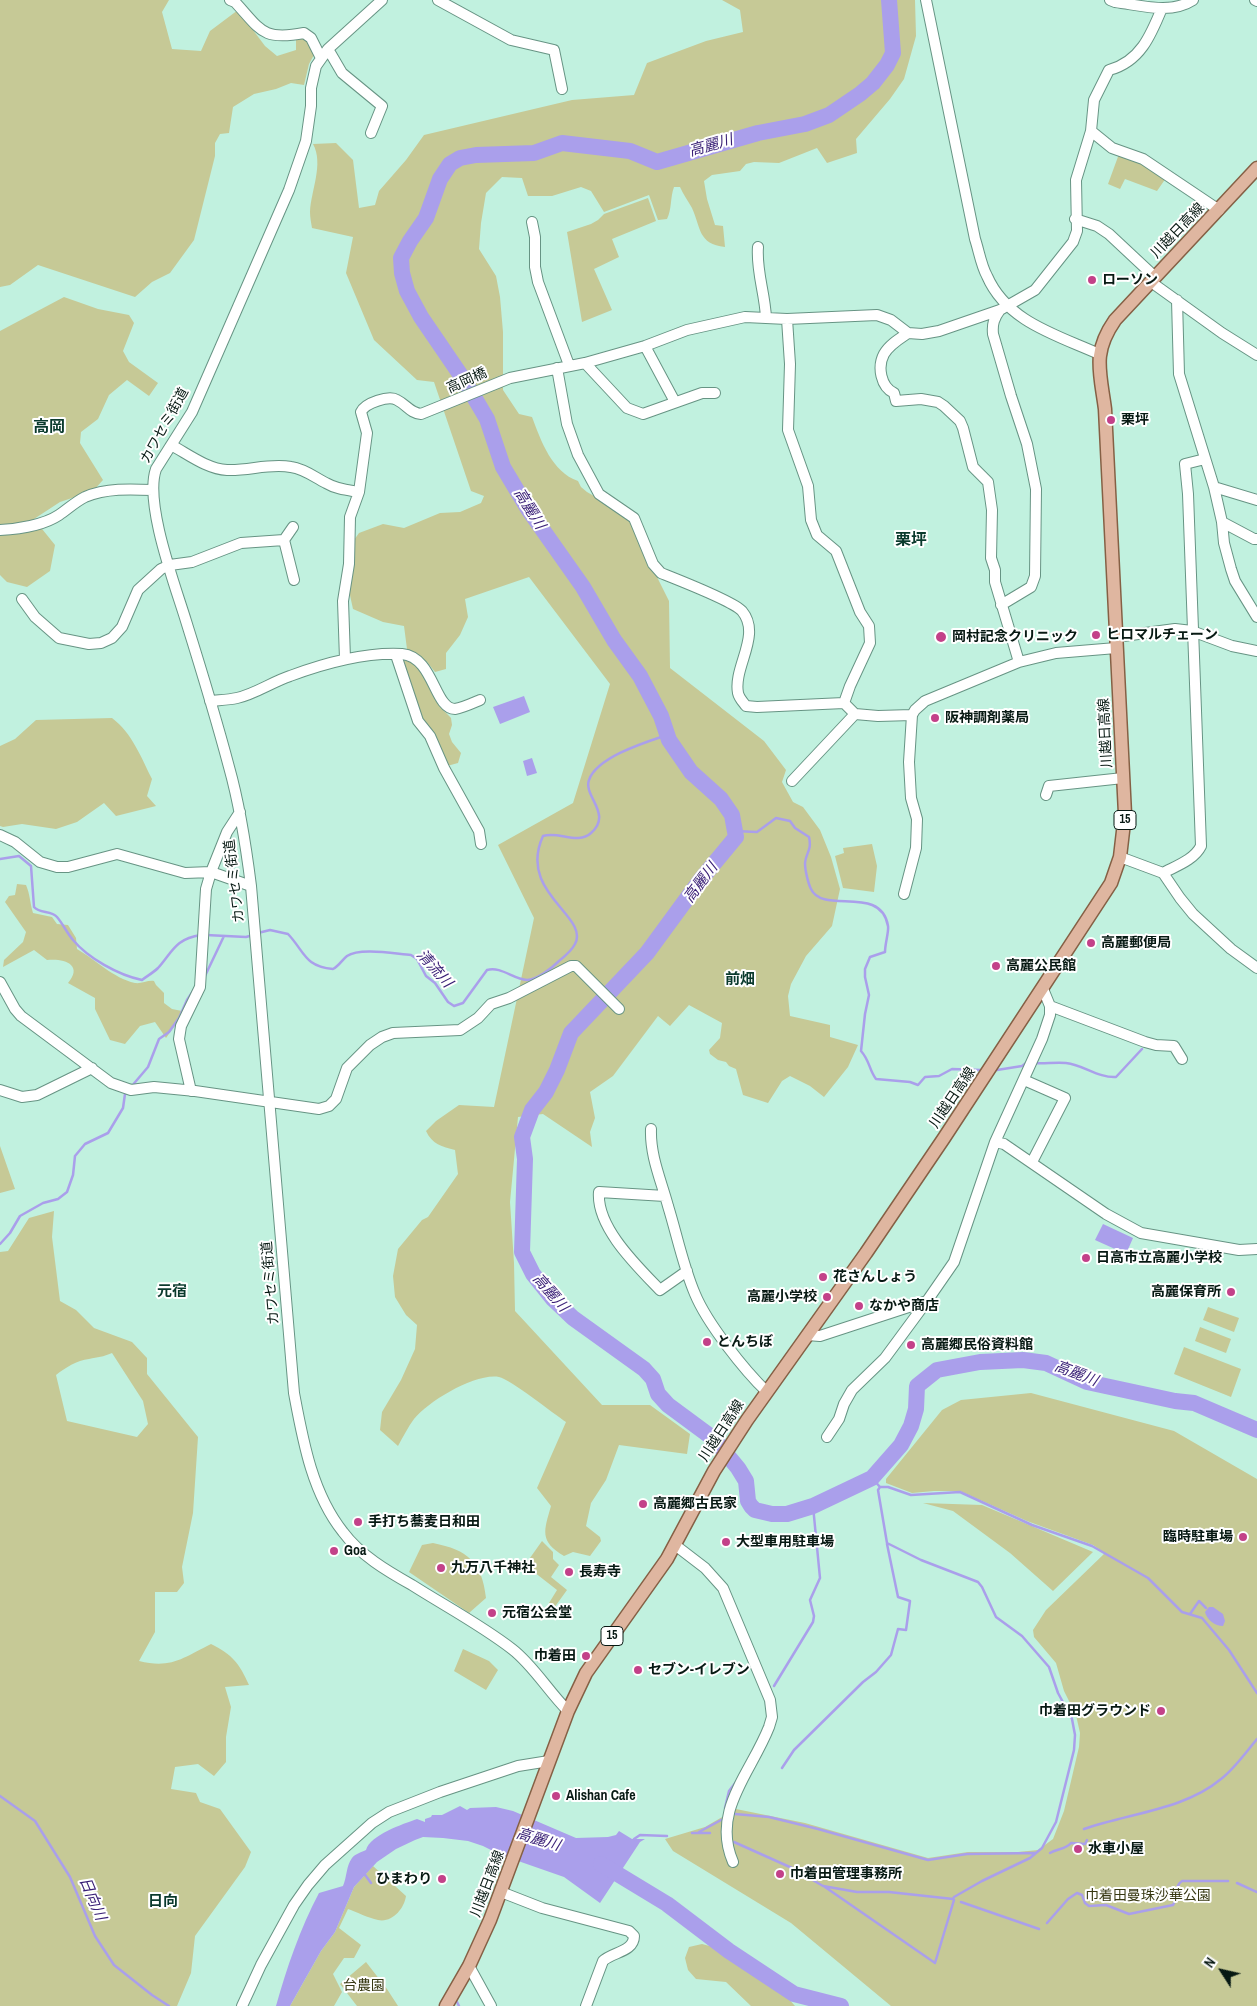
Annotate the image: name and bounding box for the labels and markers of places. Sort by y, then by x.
place label: ローソン [1102,272,1158,288]
marker: ローソン [1086,274,1098,286]
place label: 栗坪 [1121,412,1149,428]
marker: 栗坪 [1105,414,1117,426]
place label: ヒロマルチェーン [1106,627,1218,643]
place label: 岡村記念クリニック [952,629,1078,645]
marker: ヒロマルチェーン [1090,629,1102,641]
marker: 岡村記念クリニック [934,630,948,644]
place label: 阪神調剤薬局 [945,710,1029,726]
marker: 阪神調剤薬局 [929,712,941,724]
place label: 高麗郵便局 [1101,935,1171,951]
marker: 高麗郵便局 [1085,937,1097,949]
place label: 高麗公民館 [1006,958,1076,974]
marker: 高麗公民館 [990,960,1002,972]
place label: 日高市立高麗小学校 [1096,1250,1222,1266]
marker: 日高市立高麗小学校 [1080,1252,1092,1264]
place label: 花さんしょう [833,1269,917,1285]
marker: 花さんしょう [817,1271,829,1283]
place label: 高麗保育所 [1151,1284,1221,1300]
marker: 高麗保育所 [1225,1286,1237,1298]
place label: 高麗小学校 [747,1289,817,1305]
marker: 高麗小学校 [821,1291,833,1303]
place label: なかや商店 [869,1298,939,1314]
marker: なかや商店 [853,1300,865,1312]
place label: とんちぼ [717,1334,773,1350]
marker: とんちぼ [701,1336,713,1348]
place label: 高麗郷民俗資料館 [921,1337,1033,1353]
marker: 高麗郷民俗資料館 [905,1339,917,1351]
place label: 高麗郷古民家 [653,1496,737,1512]
marker: 高麗郷古民家 [637,1498,649,1510]
place label: 手打ち蕎麦日和田 [368,1514,480,1530]
marker: 手打ち蕎麦日和田 [352,1516,364,1528]
place label: 臨時駐車場 [1163,1529,1233,1545]
marker: 臨時駐車場 [1237,1531,1249,1543]
place label: 大型車用駐車場 [736,1534,834,1550]
marker: 大型車用駐車場 [720,1536,732,1548]
place label: Goa [344,1543,366,1559]
marker: Goa [328,1545,340,1557]
place label: 九万八千神社 [451,1560,535,1576]
marker: 九万八千神社 [435,1562,447,1574]
place label: 長寿寺 [579,1564,621,1580]
marker: 長寿寺 [563,1566,575,1578]
place label: 元宿公会堂 [502,1605,572,1621]
marker: 元宿公会堂 [486,1607,498,1619]
place label: 巾着田 [534,1648,576,1664]
marker: 巾着田 [580,1650,592,1662]
place label: セブン-イレブン [648,1662,750,1678]
marker: セブン-イレブン [632,1664,644,1676]
place label: 巾着田グラウンド [1039,1703,1151,1719]
marker: 巾着田グラウンド [1155,1705,1167,1717]
place label: Alishan Cafe [566,1788,636,1804]
marker: Alishan Cafe [550,1790,562,1802]
place label: 水車小屋 [1088,1841,1144,1857]
marker: 水車小屋 [1072,1843,1084,1855]
place label: 巾着田管理事務所 [790,1866,902,1882]
marker: 巾着田管理事務所 [774,1868,786,1880]
place label: ひまわり [376,1871,432,1887]
marker: ひまわり [436,1873,448,1885]

